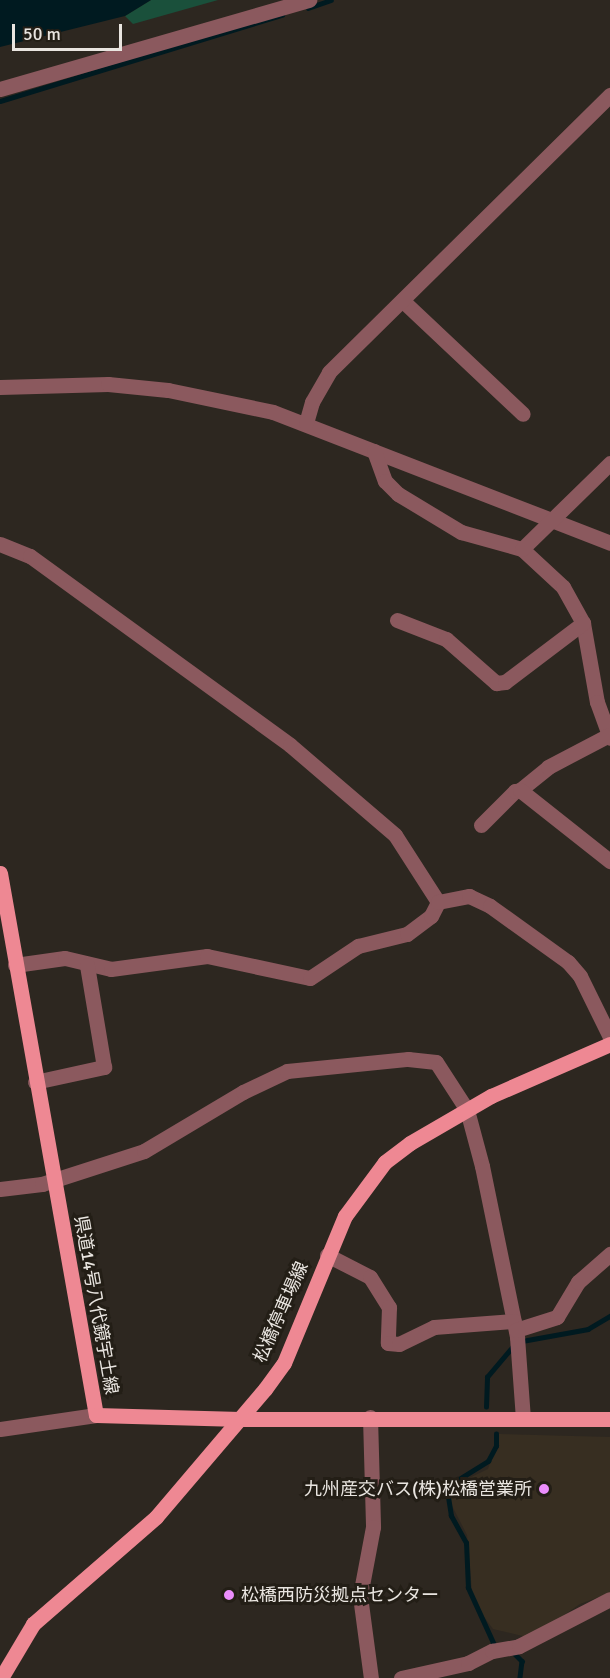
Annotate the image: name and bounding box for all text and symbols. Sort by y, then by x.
scale bar [15,12,124,50]
text: 50 m [23,23,61,45]
street label: 県道14号八代鏡宇土線 [70,1214,122,1396]
street label: 松橋停車場線 [249,1258,313,1366]
place label: 九州産交バス(株)松橋営業所 [304,1478,532,1500]
marker: 九州産交バス(株)松橋営業所 [537,1482,551,1496]
place label: 松橋西防災拠点センター [241,1584,439,1606]
marker: 松橋西防災拠点センター [222,1588,236,1602]

